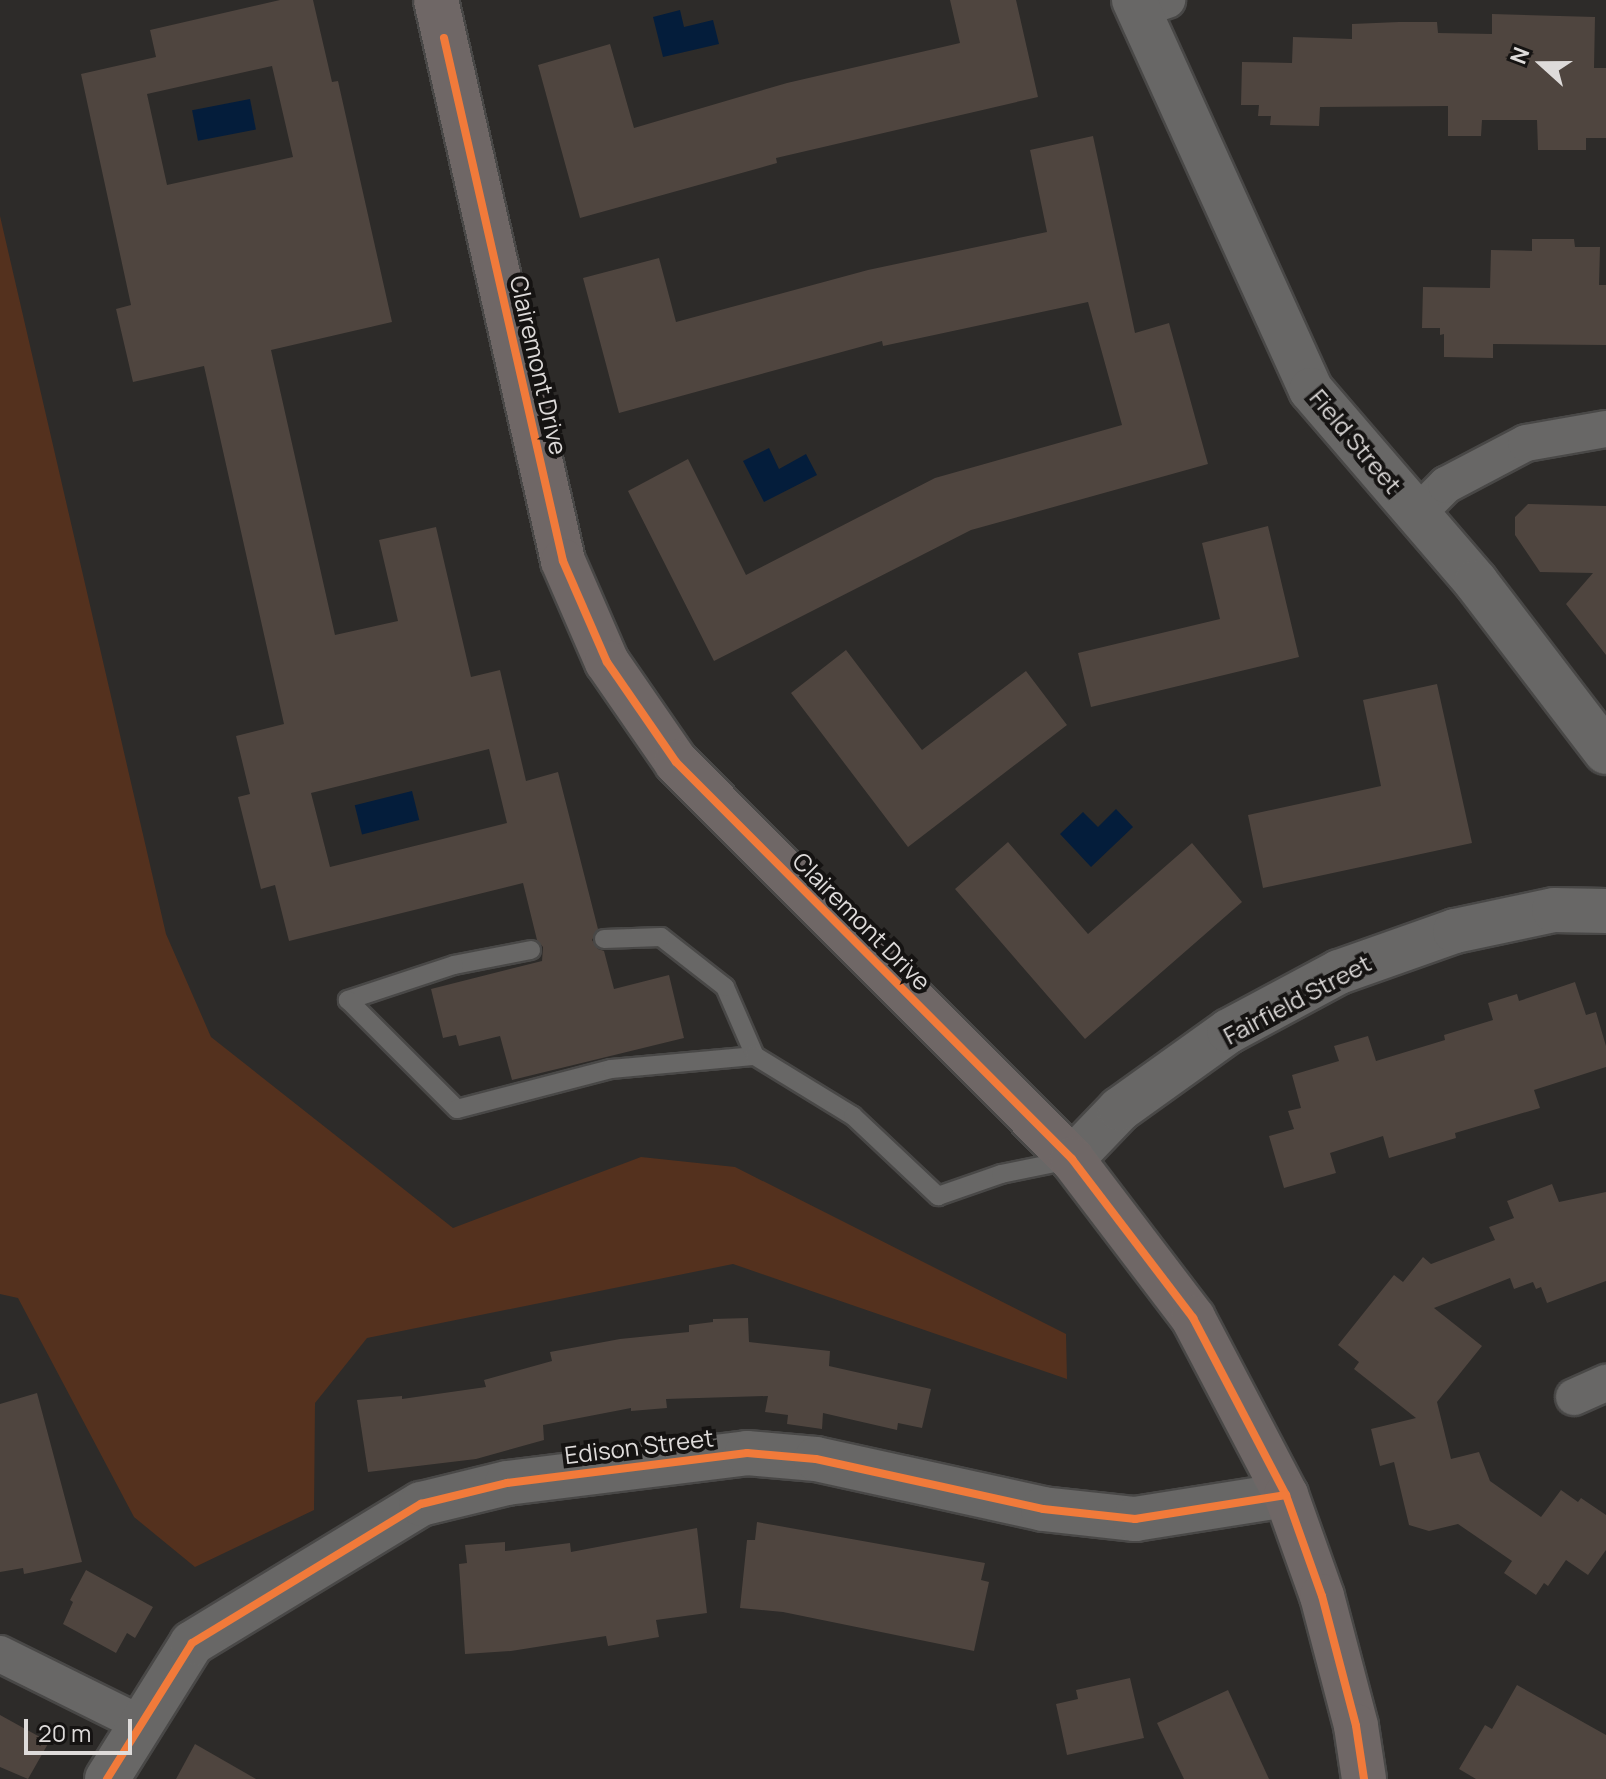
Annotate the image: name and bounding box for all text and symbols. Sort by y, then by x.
north arrow [1502,24,1582,104]
text: N [1503,43,1536,68]
street label: Clairemont Drive [504,273,574,457]
street label: Field Street [1304,383,1408,499]
street label: Clairemont Drive [787,846,937,996]
street label: Fairfield Street [1218,948,1376,1050]
street label: Edison Street [563,1423,715,1469]
scale bar [28,1703,136,1753]
text: 20 m [38,1716,91,1749]

